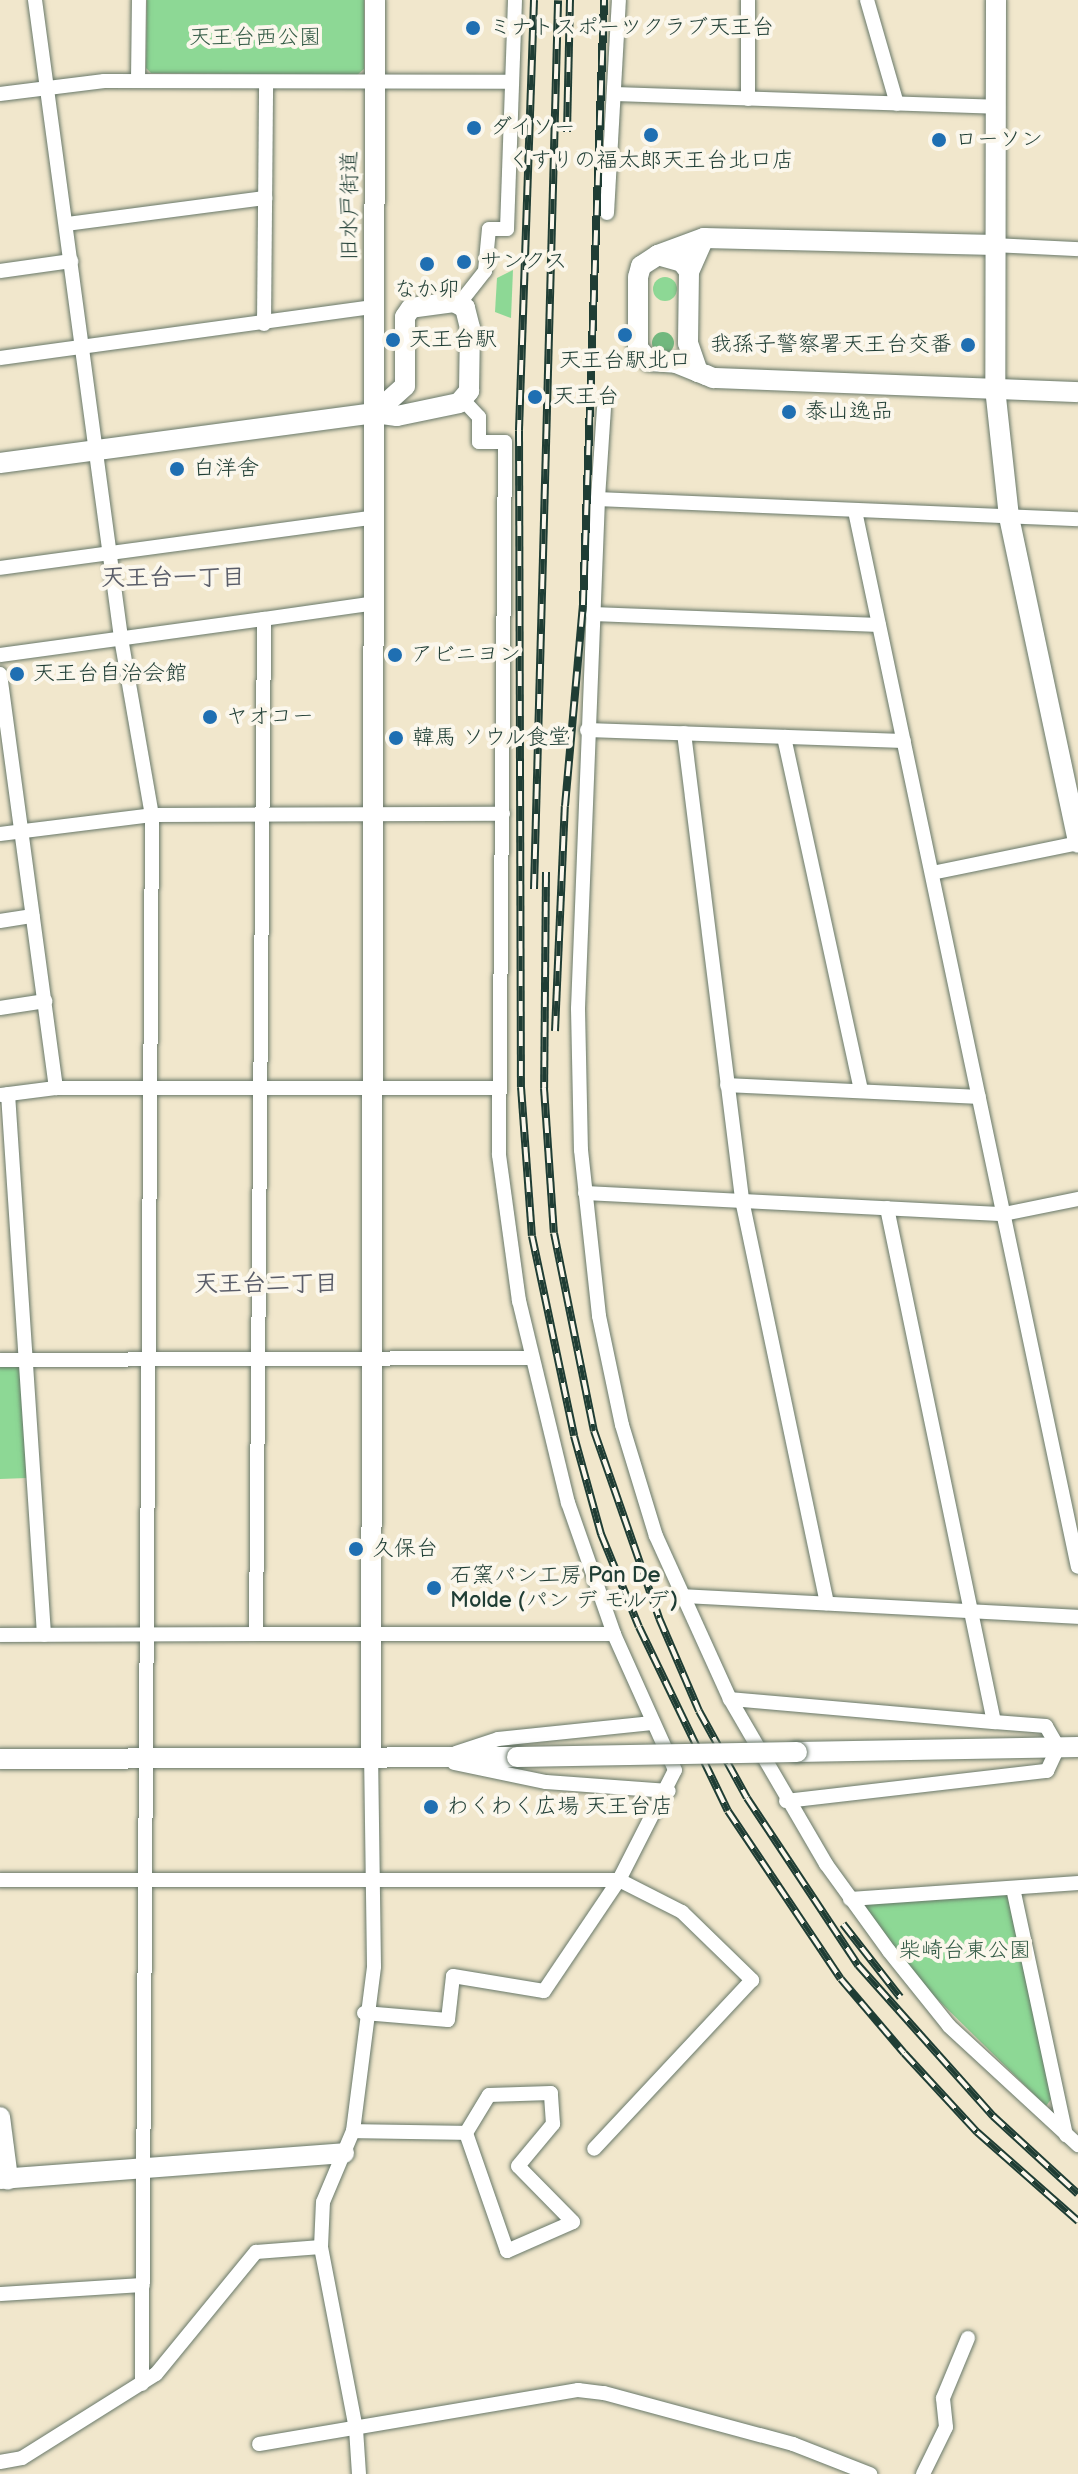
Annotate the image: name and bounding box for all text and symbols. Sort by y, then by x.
place label: ミナトスポーツクラブ天王台 [489,15,775,41]
marker: ミナトスポーツクラブ天王台 [464,19,482,37]
park label: 天王台西公園 [189,25,321,51]
place label: ダイソー [490,115,578,141]
marker: ダイソー [465,119,483,137]
marker: くすりの福太郎天王台北口店 [642,126,660,144]
place label: ローソン [955,127,1043,153]
marker: ローソン [930,131,948,149]
place label: くすりの福太郎天王台北口店 [508,148,794,174]
street label: 旧水戸街道 [337,151,363,261]
place label: サンクス [480,249,568,275]
marker: サンクス [455,253,473,271]
marker: なか卯 [418,255,436,273]
place label: なか卯 [394,277,460,303]
marker: 天王台駅北口 [616,326,634,344]
place label: 天王台駅 [409,327,497,353]
marker: 天王台駅 [384,331,402,349]
place label: 我孫子警察署天王台交番 [710,332,952,358]
marker: 我孫子警察署天王台交番 [959,336,977,354]
place label: 天王台駅北口 [559,348,691,374]
place label: 天王台 [553,384,619,410]
marker: 天王台 [524,386,546,408]
place label: 泰山逸品 [805,399,893,425]
marker: 泰山逸品 [780,403,798,421]
place label: 白洋舍 [193,456,259,482]
marker: 白洋舍 [168,460,186,478]
district label: 天王台一丁目 [101,564,245,592]
place label: アビニヨン [411,642,521,668]
marker: アビニヨン [386,646,404,664]
place label: 天王台自治会館 [33,661,187,687]
marker: 天王台自治会館 [8,665,26,683]
place label: ヤオコー [226,704,314,730]
marker: ヤオコー [201,708,219,726]
place label: 韓馬 ソウル食堂 [412,725,572,751]
marker: 韓馬 ソウル食堂 [387,729,405,747]
district label: 天王台二丁目 [194,1270,338,1298]
place label: 久保台 [372,1536,438,1562]
marker: 久保台 [347,1540,365,1558]
place label: 石窯パン工房 Pan De Molde (パン デ モルデ) [450,1562,678,1614]
marker: 石窯パン工房 Pan De Molde (パン デ モルデ) [425,1579,443,1597]
place label: わくわく広場 天王台店 [447,1794,673,1820]
marker: わくわく広場 天王台店 [422,1798,440,1816]
park label: 柴崎台東公園 [899,1938,1031,1964]

